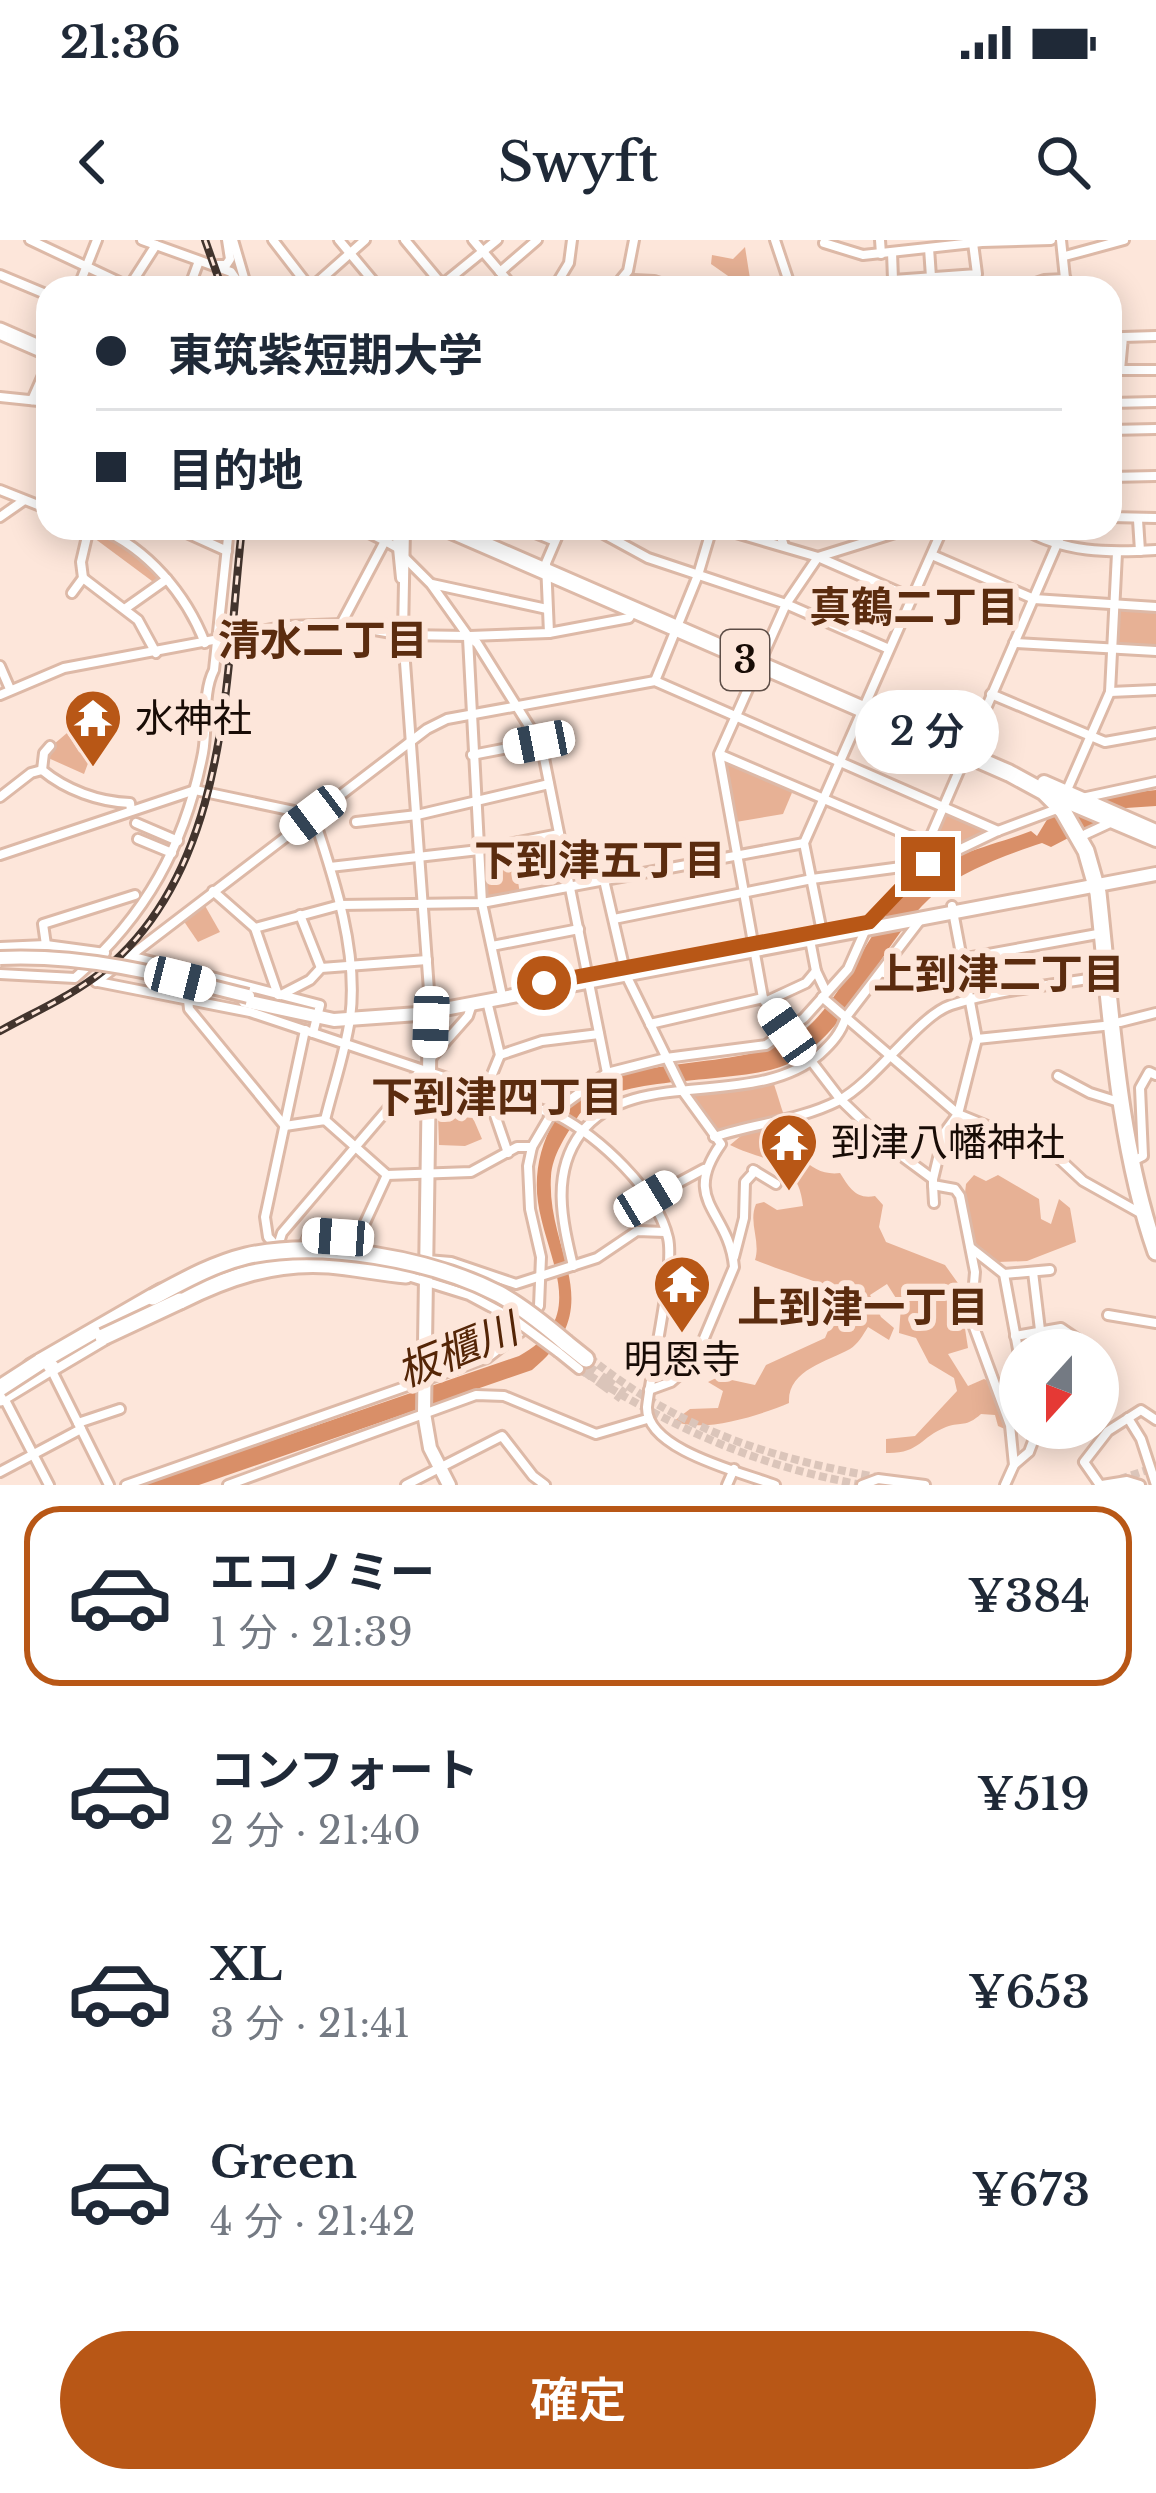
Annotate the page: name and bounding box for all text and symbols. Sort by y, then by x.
text: 21:36 [60,14,181,70]
icon: back [60,129,126,195]
text: Swyft [498,129,658,196]
icon: search [1030,129,1096,195]
text: 東筑紫短期大学 [168,327,483,383]
text: 目的地 [168,442,303,498]
district label: 真鶴二丁目 [809,581,1019,633]
district label: 清水二丁目 [218,614,428,666]
road number: 3 [721,630,769,690]
temple icon: 水神社 [62,687,124,769]
callout: 2 分 [856,690,1000,774]
place label: 水神社 [135,694,252,743]
text: 2 分 [890,707,964,756]
car [500,717,578,767]
car [273,779,353,851]
district label: 下到津五丁目 [474,834,726,886]
route end [901,837,955,891]
district label: 上到津二丁目 [873,948,1125,1000]
car [141,953,219,1005]
route start [517,956,571,1010]
car [412,985,450,1059]
car [752,992,822,1072]
district label: 下到津四丁目 [371,1071,623,1123]
temple icon: 到津八幡神社 [758,1111,820,1193]
place label: 到津八幡神社 [831,1118,1065,1167]
car [608,1165,688,1233]
car [301,1217,375,1257]
temple icon: 明恩寺 [651,1253,713,1335]
district label: 上到津一丁目 [737,1281,989,1333]
water label: 板櫃川 [389,1301,529,1398]
north arrow [999,1329,1119,1449]
map controls [999,1329,1119,1449]
place label: 明恩寺 [623,1335,741,1384]
icon: car [66,1542,174,1650]
text: エコノミー [210,1544,435,1600]
text: ¥384 [967,1568,1090,1624]
text: 1 分 · 21:39 [210,1608,413,1657]
icon: car [66,1740,174,1848]
text: コンフォート [210,1742,479,1798]
text: ¥519 [976,1766,1090,1822]
text: 2 分 · 21:40 [210,1806,421,1855]
text: XL [210,1936,282,1992]
icon: car [66,1938,174,2046]
text: ¥653 [968,1964,1090,2020]
text: 3 分 · 21:41 [210,1999,410,2048]
text: Green [210,2134,357,2190]
icon: car [66,2136,174,2244]
text: ¥673 [971,2162,1090,2218]
text: 4 分 · 21:42 [210,2197,416,2246]
button: 確定 [60,2331,1096,2469]

